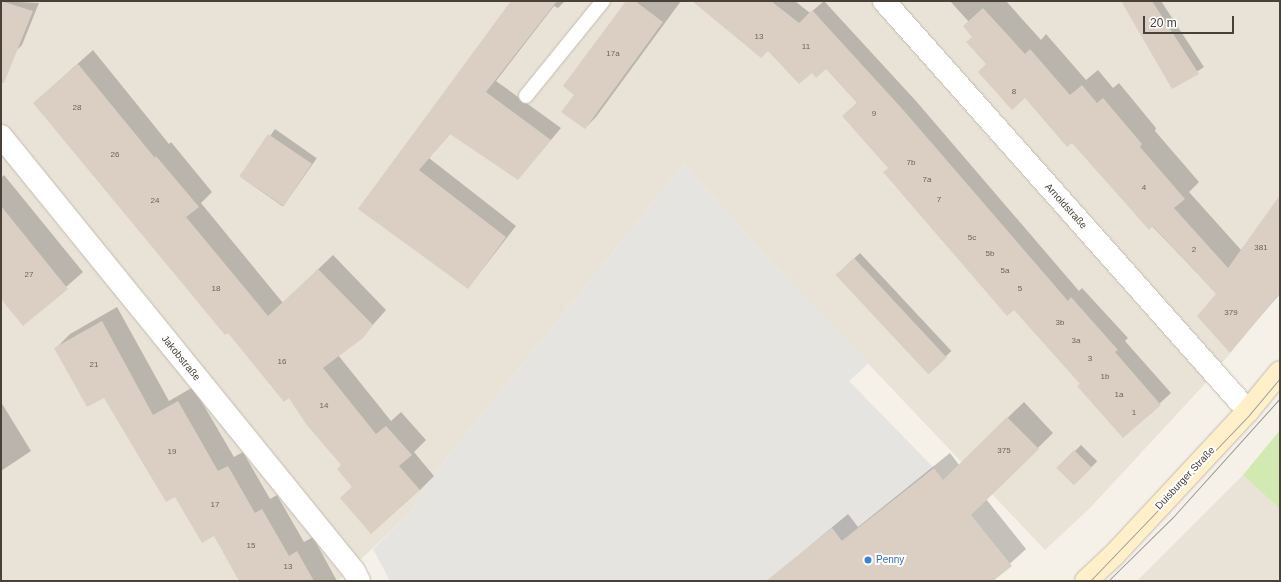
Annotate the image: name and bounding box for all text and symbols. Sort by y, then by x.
scale bar [1145,8,1236,34]
text: 20 m [1150,16,1177,30]
house number: 13 [755,32,763,42]
house number: 11 [802,42,810,52]
house number: 17a [606,49,620,59]
house number: 8 [1012,87,1016,97]
house number: 28 [73,103,81,113]
house number: 9 [872,109,876,119]
house number: 26 [111,150,119,160]
house number: 7b [907,158,915,168]
house number: 7a [923,175,931,185]
street label: Arnoldstraße [1042,181,1090,231]
house number: 4 [1142,183,1146,193]
house number: 7 [937,195,941,205]
house number: 24 [151,196,159,206]
house number: 5c [968,233,976,243]
house number: 381 [1254,243,1268,253]
house number: 2 [1192,245,1196,255]
house number: 5b [986,249,994,259]
house number: 5a [1001,266,1009,276]
house number: 27 [25,270,33,280]
house number: 18 [212,284,220,294]
house number: 5 [1018,284,1022,294]
house number: 379 [1224,308,1238,318]
house number: 3b [1056,318,1064,328]
street label: Jakobstraße [159,333,203,383]
house number: 3a [1072,336,1080,346]
house number: 3 [1088,354,1092,364]
house number: 16 [278,357,286,367]
house number: 21 [90,360,98,370]
house number: 1b [1101,372,1109,382]
house number: 1a [1115,390,1123,400]
house number: 14 [320,401,328,411]
house number: 1 [1132,408,1136,418]
street label: Duisburger Straße [1153,444,1217,512]
house number: 375 [997,446,1011,456]
house number: 19 [168,447,176,457]
house number: 17 [211,500,219,510]
house number: 15 [247,541,255,551]
place label: Penny [876,554,904,566]
marker: Penny [863,555,873,565]
house number: 13 [284,562,292,572]

